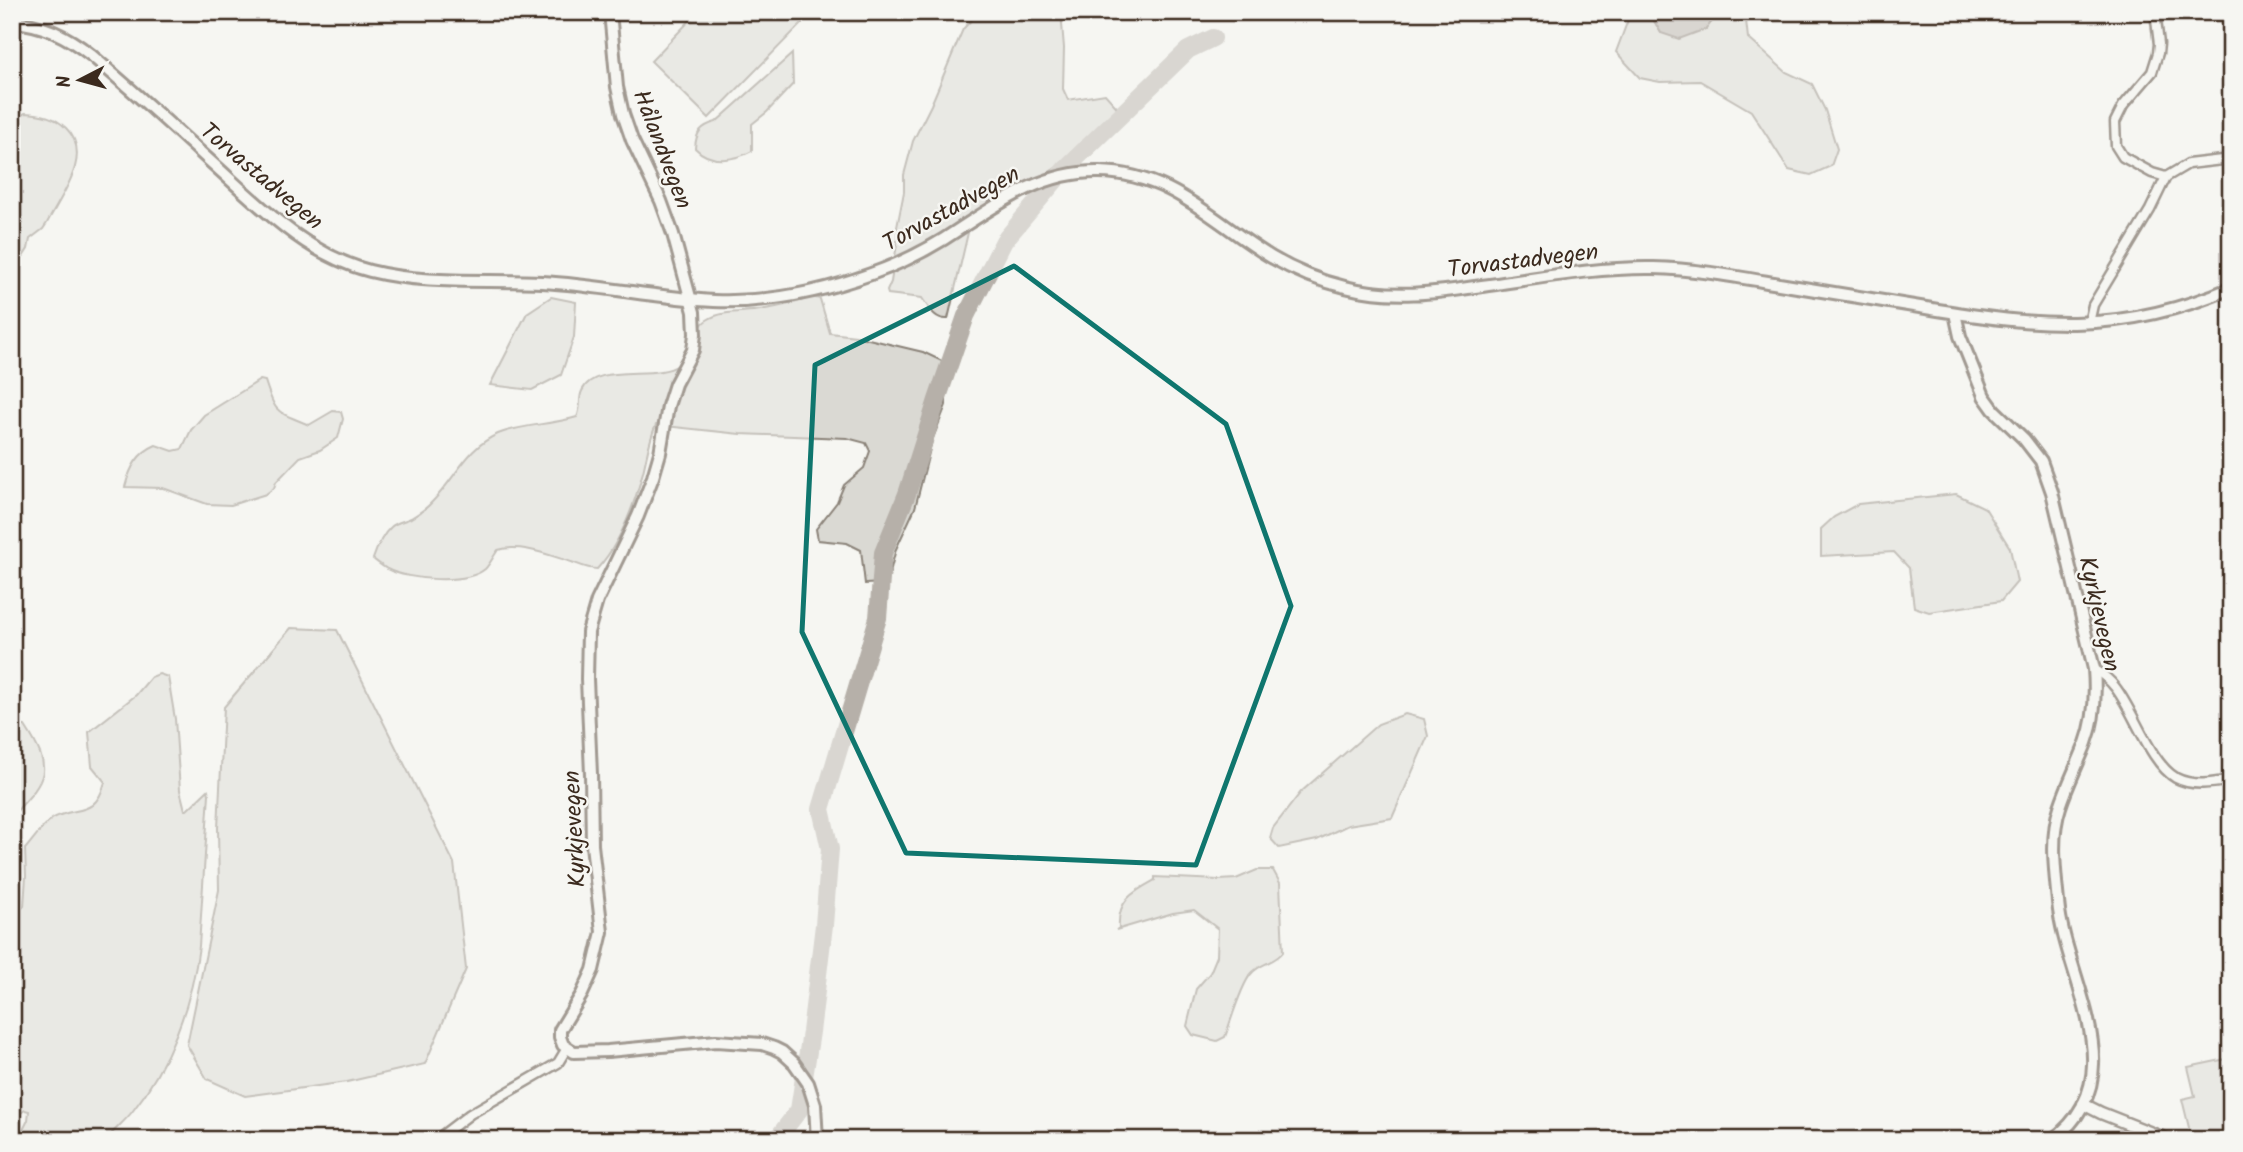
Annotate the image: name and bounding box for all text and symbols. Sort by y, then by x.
north arrow [46,46,116,116]
text: N [50,74,81,89]
street label: Hålandvegen [621,84,702,215]
street label: Torvastadvegen [190,113,332,241]
street label: Torvastadvegen [876,155,1028,263]
street label: Torvastadvegen [1446,233,1601,290]
street label: Kyrkjevegen [2066,553,2131,676]
street label: Kyrkjevegen [553,769,598,889]

